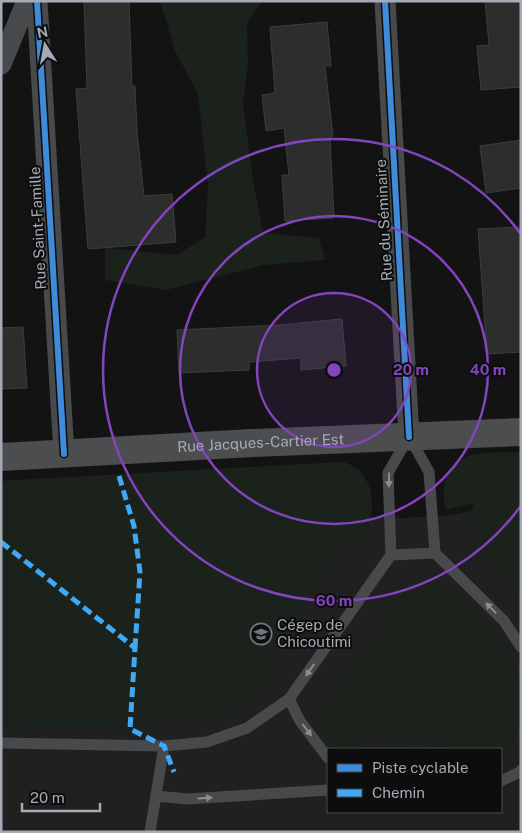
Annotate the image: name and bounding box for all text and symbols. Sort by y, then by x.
north arrow [20,20,70,70]
text: N [36,23,49,41]
street label: Rue du Séminaire [372,159,395,281]
street label: Rue Saint-Famille [26,166,49,290]
centre of rings [325,361,343,379]
text: 20 m [393,361,429,378]
text: 40 m [470,361,506,378]
street label: Rue Jacques-Cartier Est [177,430,345,455]
one-way arrow [385,472,393,488]
text: 60 m [316,592,352,609]
one-way arrow [485,602,497,614]
place label: Cégep de Chicoutimi [277,616,351,650]
school or university icon: Cégep de Chicoutimi [249,622,273,646]
one-way arrow [305,663,315,676]
one-way arrow [301,723,312,736]
legend [327,748,502,813]
text: Piste cyclable [372,759,469,776]
scale bar [22,780,100,812]
text: Chemin [372,784,425,801]
text: 20 m [30,789,65,806]
one-way arrow [197,793,213,801]

